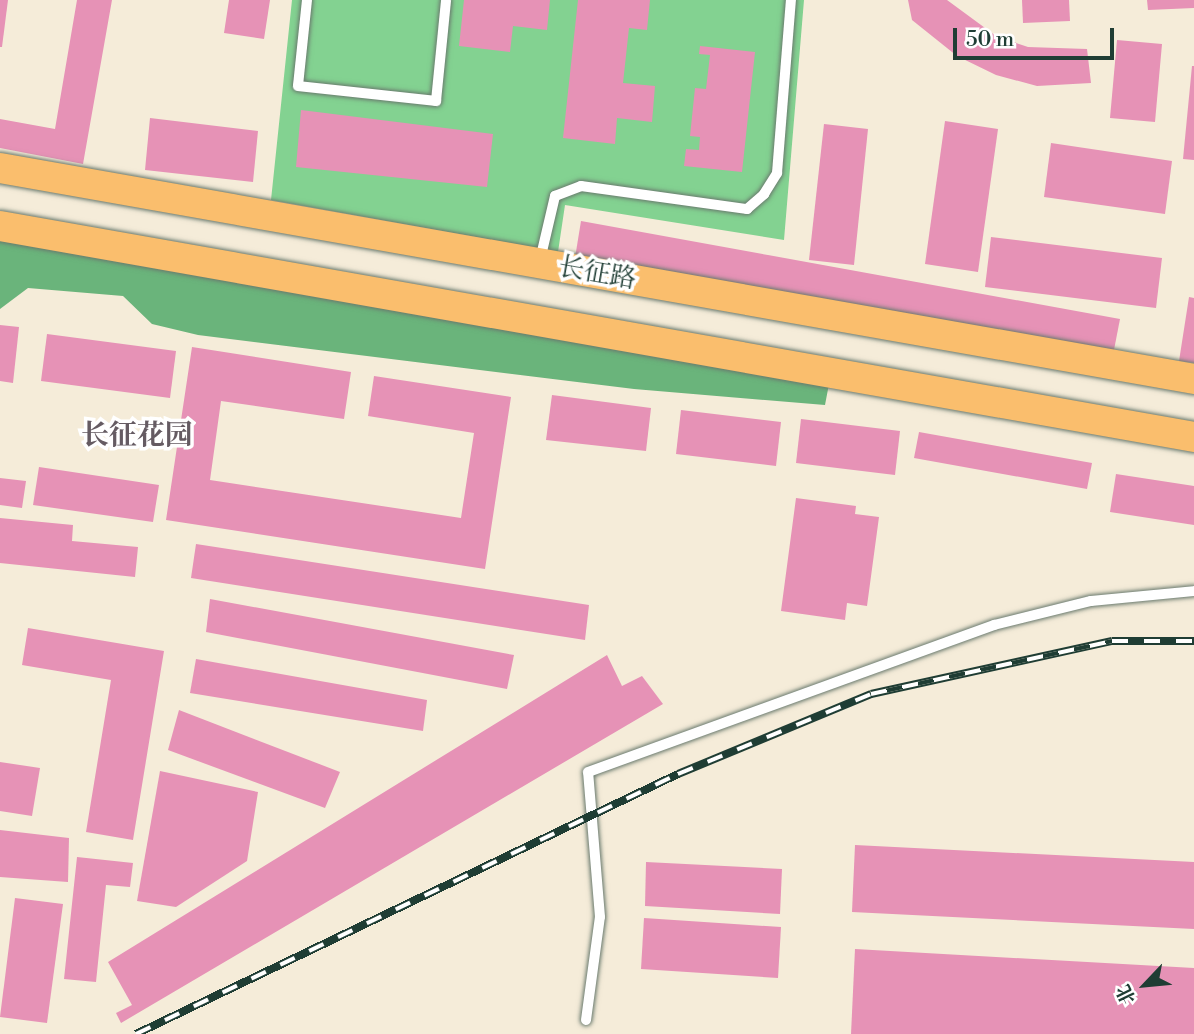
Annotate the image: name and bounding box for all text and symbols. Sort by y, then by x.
scale bar [956,14,1117,58]
text: 50 m [966,27,1014,53]
street label: 长征路 [556,252,638,296]
district label: 长征花园 [81,419,193,453]
north arrow [1110,950,1180,1020]
text: 北 [1111,980,1141,1008]

